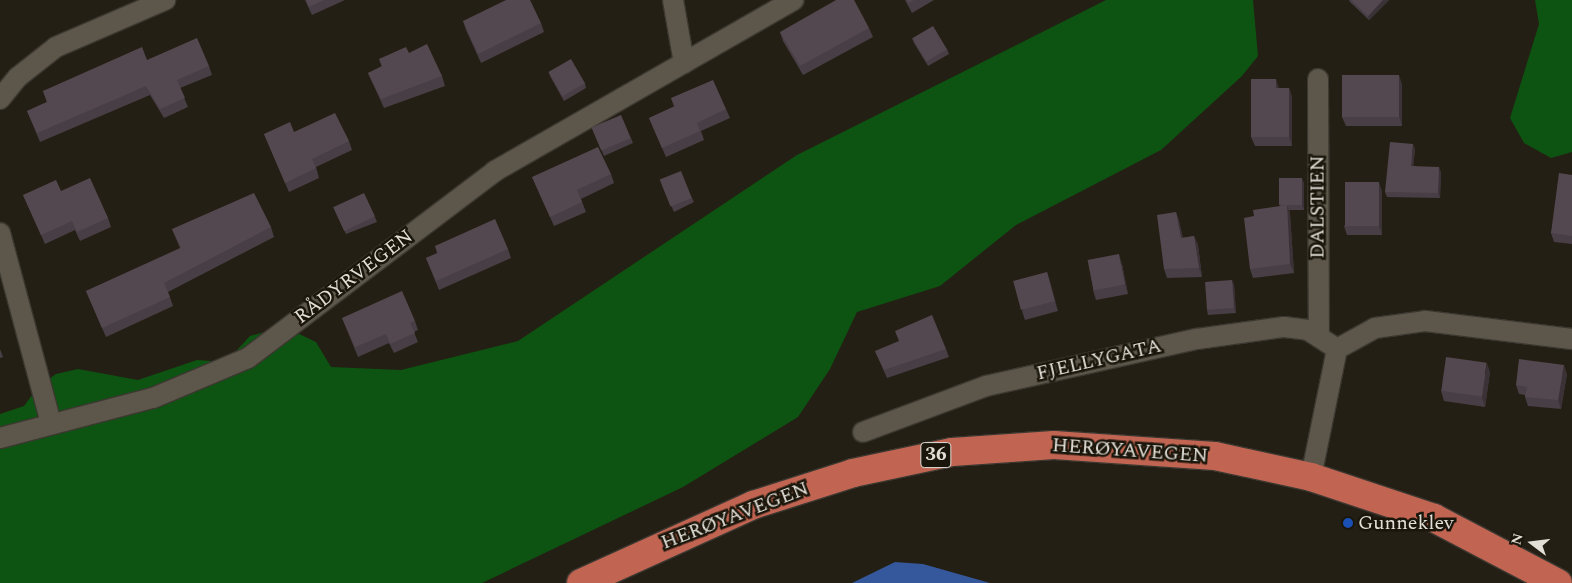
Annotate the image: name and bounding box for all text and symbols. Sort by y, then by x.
street label: DALSTIEN [1306,155,1330,259]
street label: RÅDYRVEGEN [290,225,418,329]
street label: FJELLYGATA [1034,334,1164,386]
street label: HERØYAVEGEN [1051,434,1209,468]
road number: 36 [920,438,952,472]
street label: HERØYAVEGEN [658,477,812,555]
place label: Gunneklev [1358,511,1454,535]
marker: Gunneklev [1342,517,1354,529]
north arrow [1507,518,1557,568]
text: N [1505,531,1529,547]

